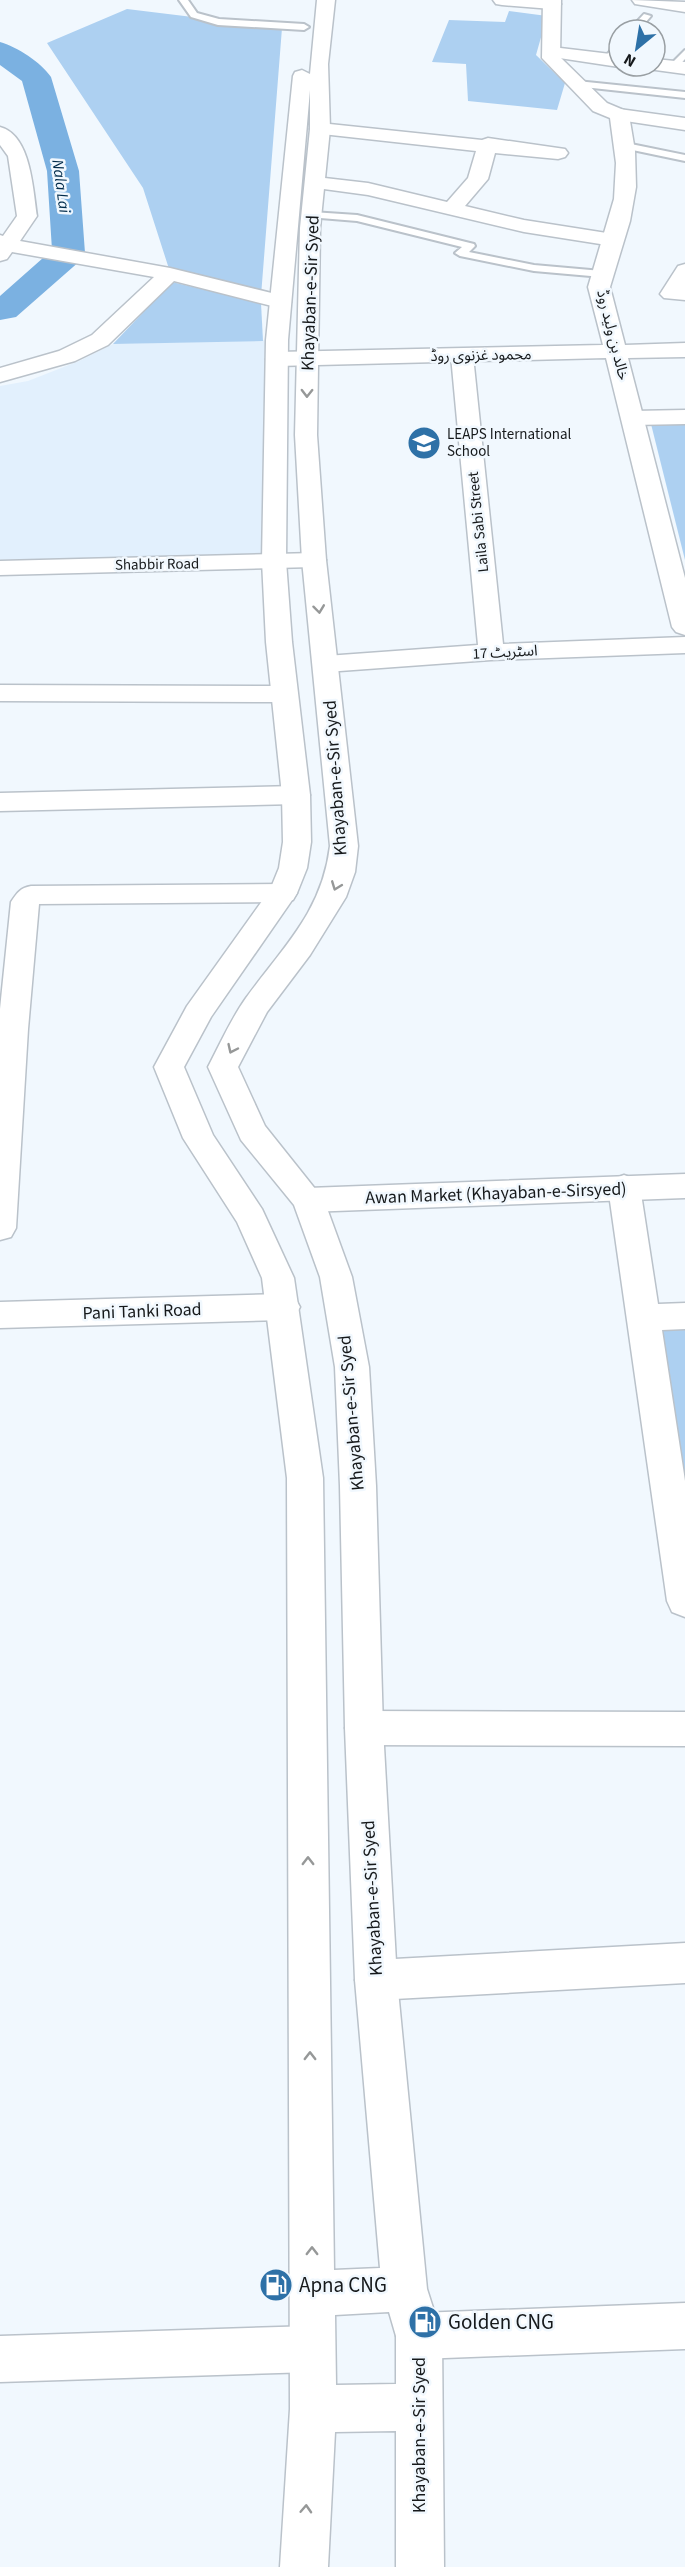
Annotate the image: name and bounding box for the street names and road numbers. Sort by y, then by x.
street label: Khayaban-e-Sir Syed [295,215,326,371]
street label: خالد بن ولید روڈ [591,288,634,383]
street label: محمود غزنوی روڈ [430,344,532,367]
street label: Laila Sabi Street [463,471,494,573]
street label: Shabbir Road [115,553,199,576]
street label: اسٹریٹ 17 [472,640,538,665]
street label: Khayaban-e-Sir Syed [318,699,353,857]
street label: Awan Market (Khayaban-e-Sirsyed) [365,1176,627,1211]
street label: Pani Tanki Road [82,1297,202,1326]
street label: Khayaban-e-Sir Syed [332,1334,371,1492]
street label: Khayaban-e-Sir Syed [356,1820,389,1976]
street label: Khayaban-e-Sir Syed [407,2357,432,2513]

